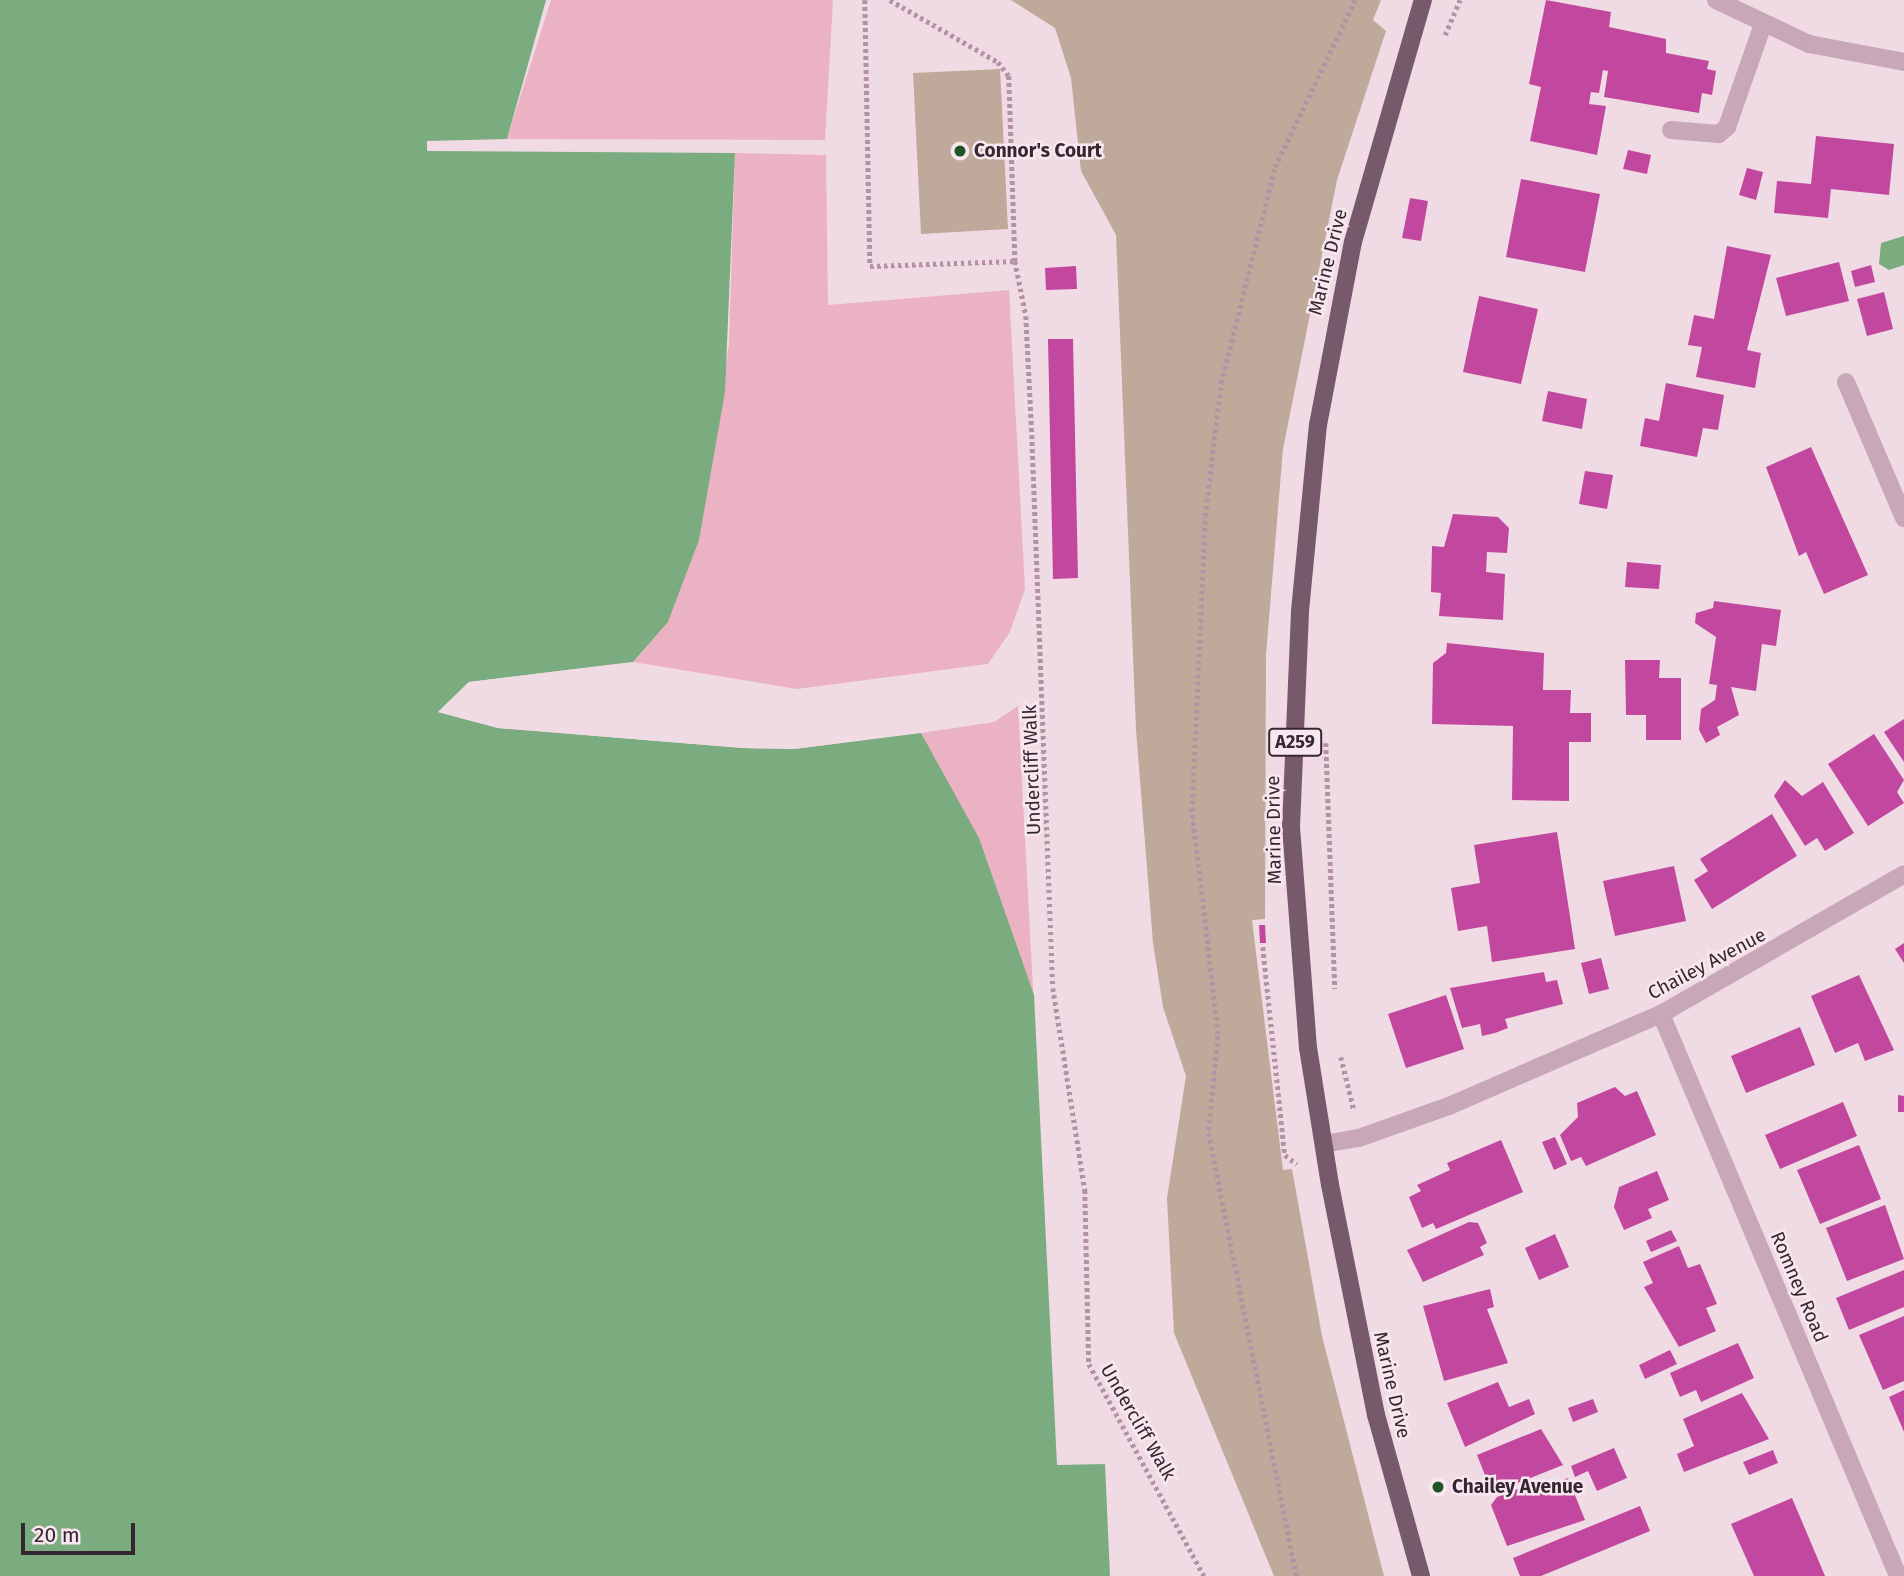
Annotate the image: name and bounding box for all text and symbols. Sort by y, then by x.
place label: Connor's Court [974,140,1102,162]
marker: Connor's Court [952,143,968,159]
street label: Marine Drive [1304,206,1352,318]
street label: Undercliff Walk [1018,704,1046,836]
road number: A259 [1267,728,1323,756]
street label: Marine Drive [1262,775,1286,885]
street label: Chailey Avenue [1644,923,1770,1005]
street label: Romney Road [1765,1228,1833,1346]
street label: Marine Drive [1369,1329,1415,1441]
street label: Undercliff Walk [1095,1360,1181,1484]
place label: Chailey Avenue [1452,1476,1583,1498]
marker: Chailey Avenue [1430,1479,1446,1495]
scale bar [24,1510,138,1554]
text: 20 m [34,1522,80,1548]

